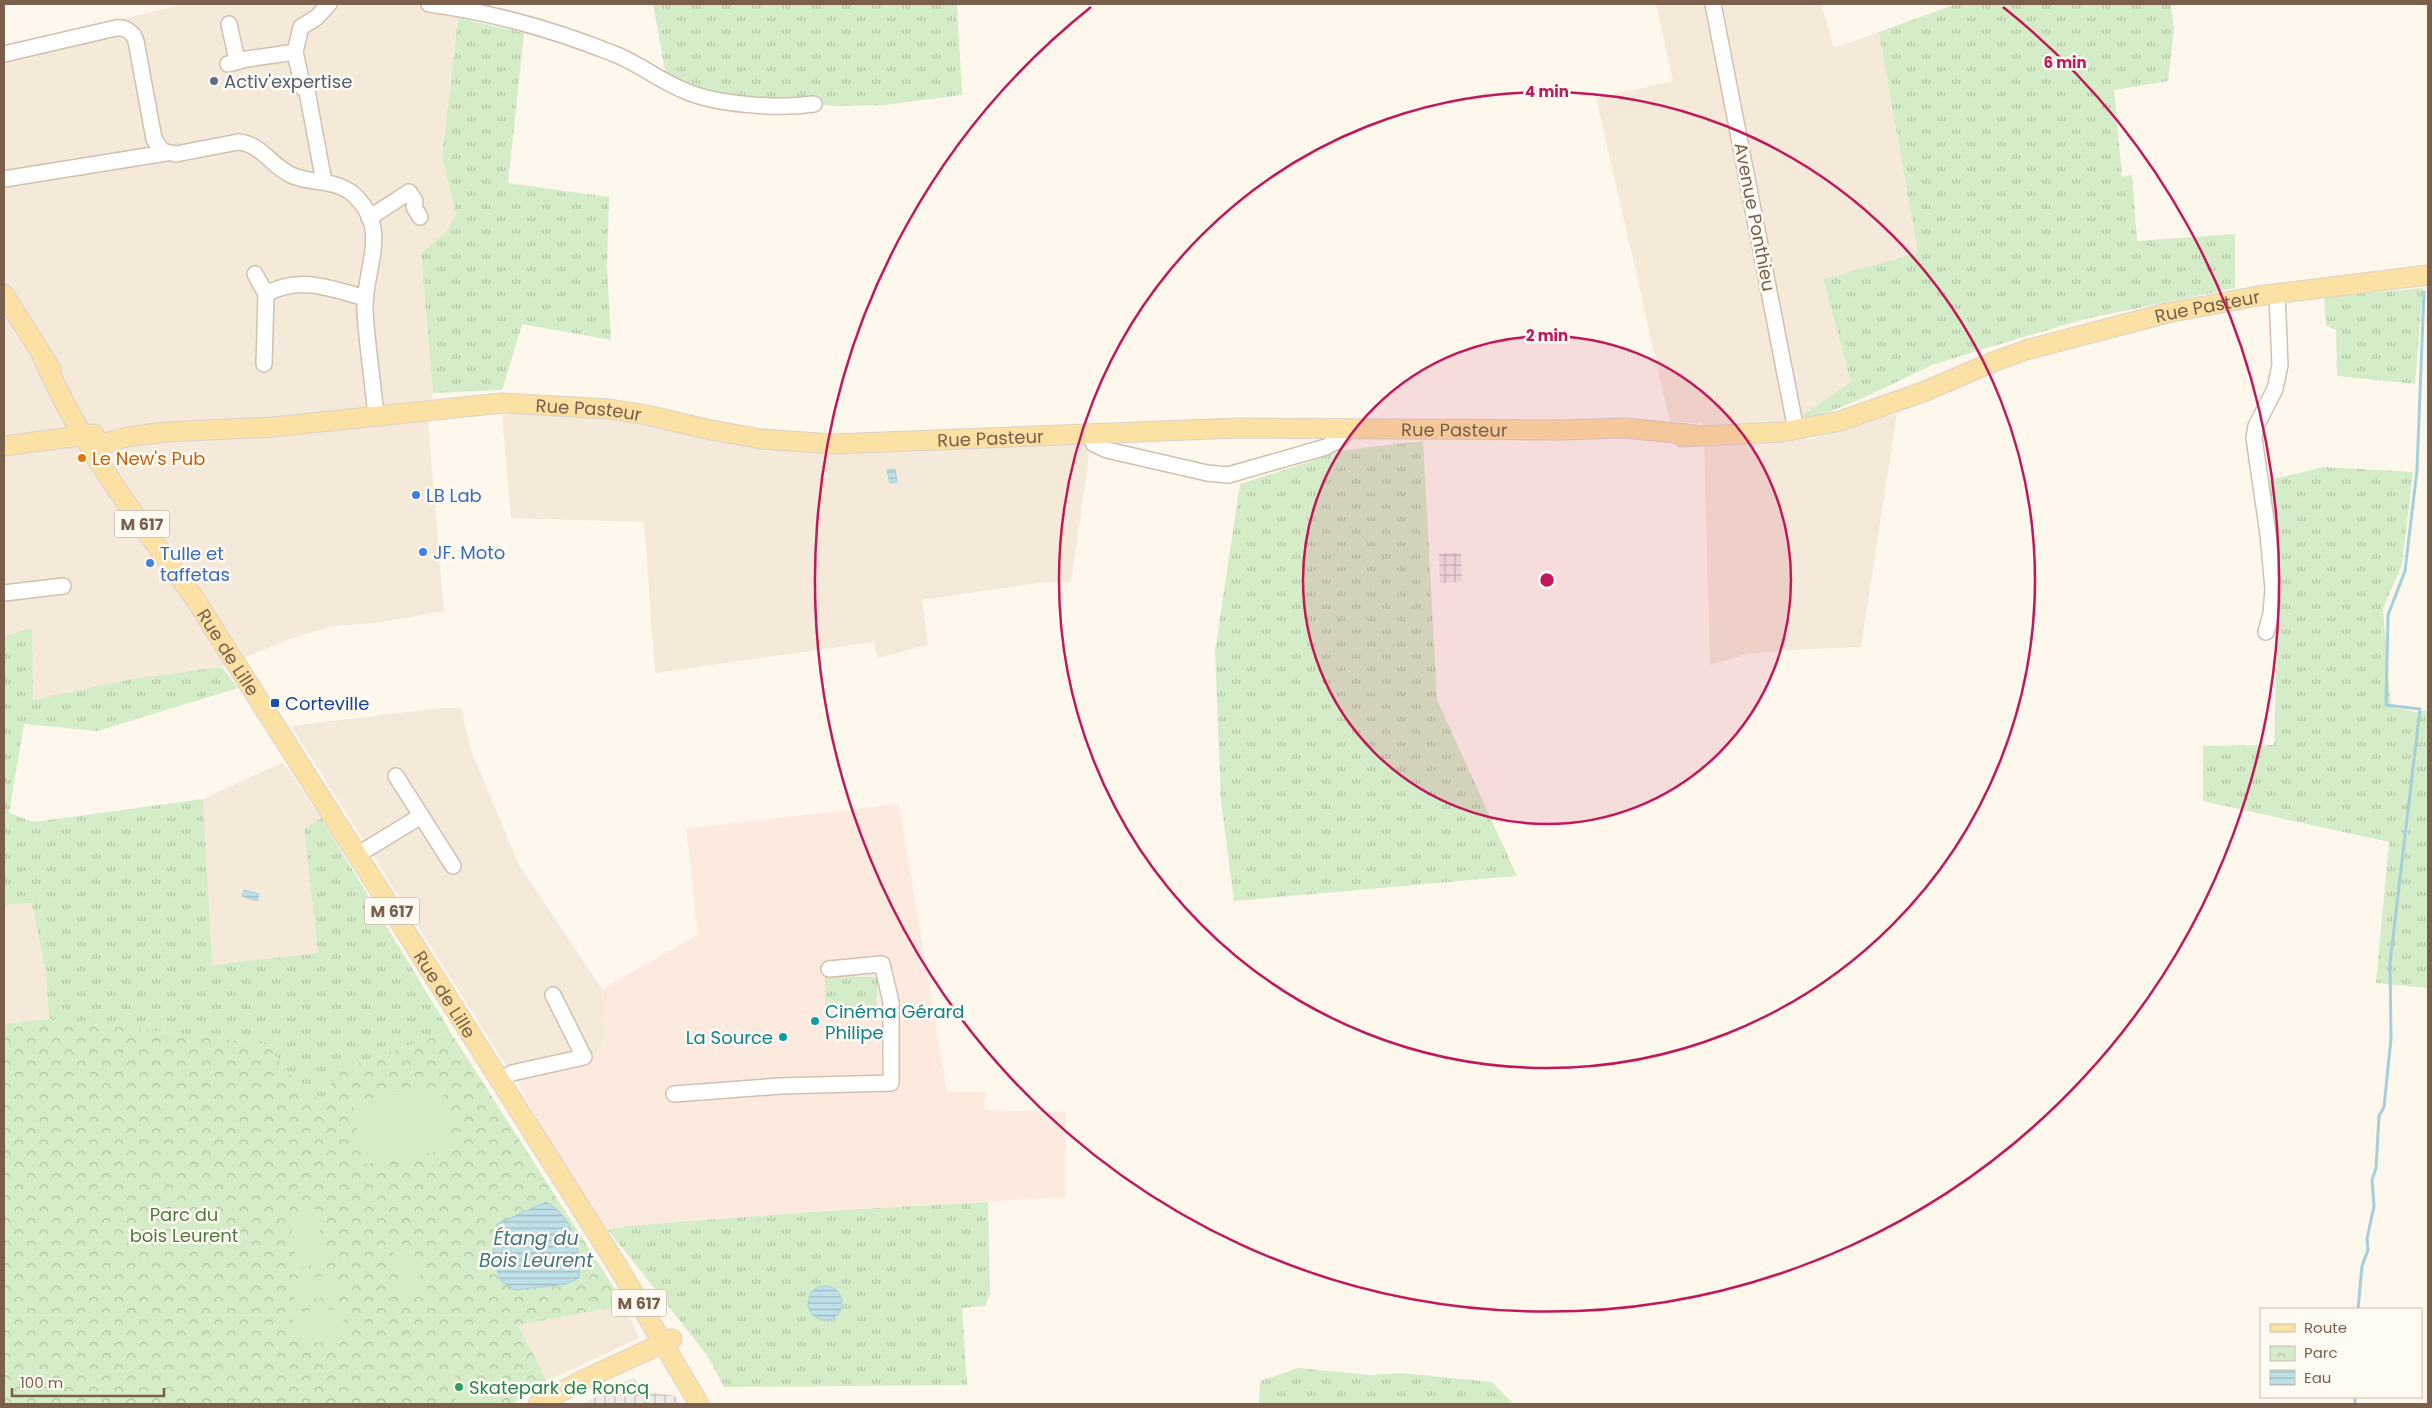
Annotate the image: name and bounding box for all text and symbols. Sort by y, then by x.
text: 6 min [2043,52,2087,73]
place label: Activ'expertise [224,69,352,94]
marker: Activ'expertise [208,75,220,87]
text: 4 min [1525,81,1569,102]
street label: Avenue Ponthieu [1728,140,1782,294]
street label: Rue Pasteur [2152,283,2262,328]
text: 2 min [1526,325,1568,346]
street label: Rue Pasteur [535,392,644,427]
street label: Rue Pasteur [1401,417,1508,442]
street label: Rue Pasteur [937,423,1044,452]
place label: Le New's Pub [92,446,206,471]
marker: Le New's Pub [76,452,88,464]
place label: LB Lab [426,483,482,508]
marker: LB Lab [410,489,422,501]
road number: M 617 [114,510,170,538]
place label: JF. Moto [433,540,505,565]
place label: Tulle et taffetas [160,541,230,587]
marker: JF. Moto [417,546,429,558]
marker: Tulle et taffetas [144,557,156,569]
centre of rings [1538,571,1556,589]
street label: Rue de Lille [192,604,266,700]
place label: Corteville [285,691,369,716]
marker: Corteville [269,697,281,709]
road number: M 617 [364,898,420,924]
street label: Rue de Lille [408,946,482,1043]
place label: Cinéma Gérard Philipe [825,999,964,1045]
marker: Cinéma Gérard Philipe [809,1015,821,1027]
place label: La Source [686,1025,773,1050]
marker: La Source [777,1031,789,1043]
park label: Parc du bois Leurent [130,1202,238,1248]
water label: Étang du Bois Leurent [479,1225,594,1274]
road number: M 617 [612,1290,666,1316]
legend [2260,1308,2422,1398]
text: Route [2304,1317,2347,1338]
text: Parc [2304,1342,2338,1363]
scale bar [12,1366,165,1398]
text: Eau [2304,1367,2331,1388]
text: 100 m [20,1372,63,1393]
place label: Skatepark de Roncq [469,1375,649,1400]
marker: Skatepark de Roncq [453,1381,465,1393]

